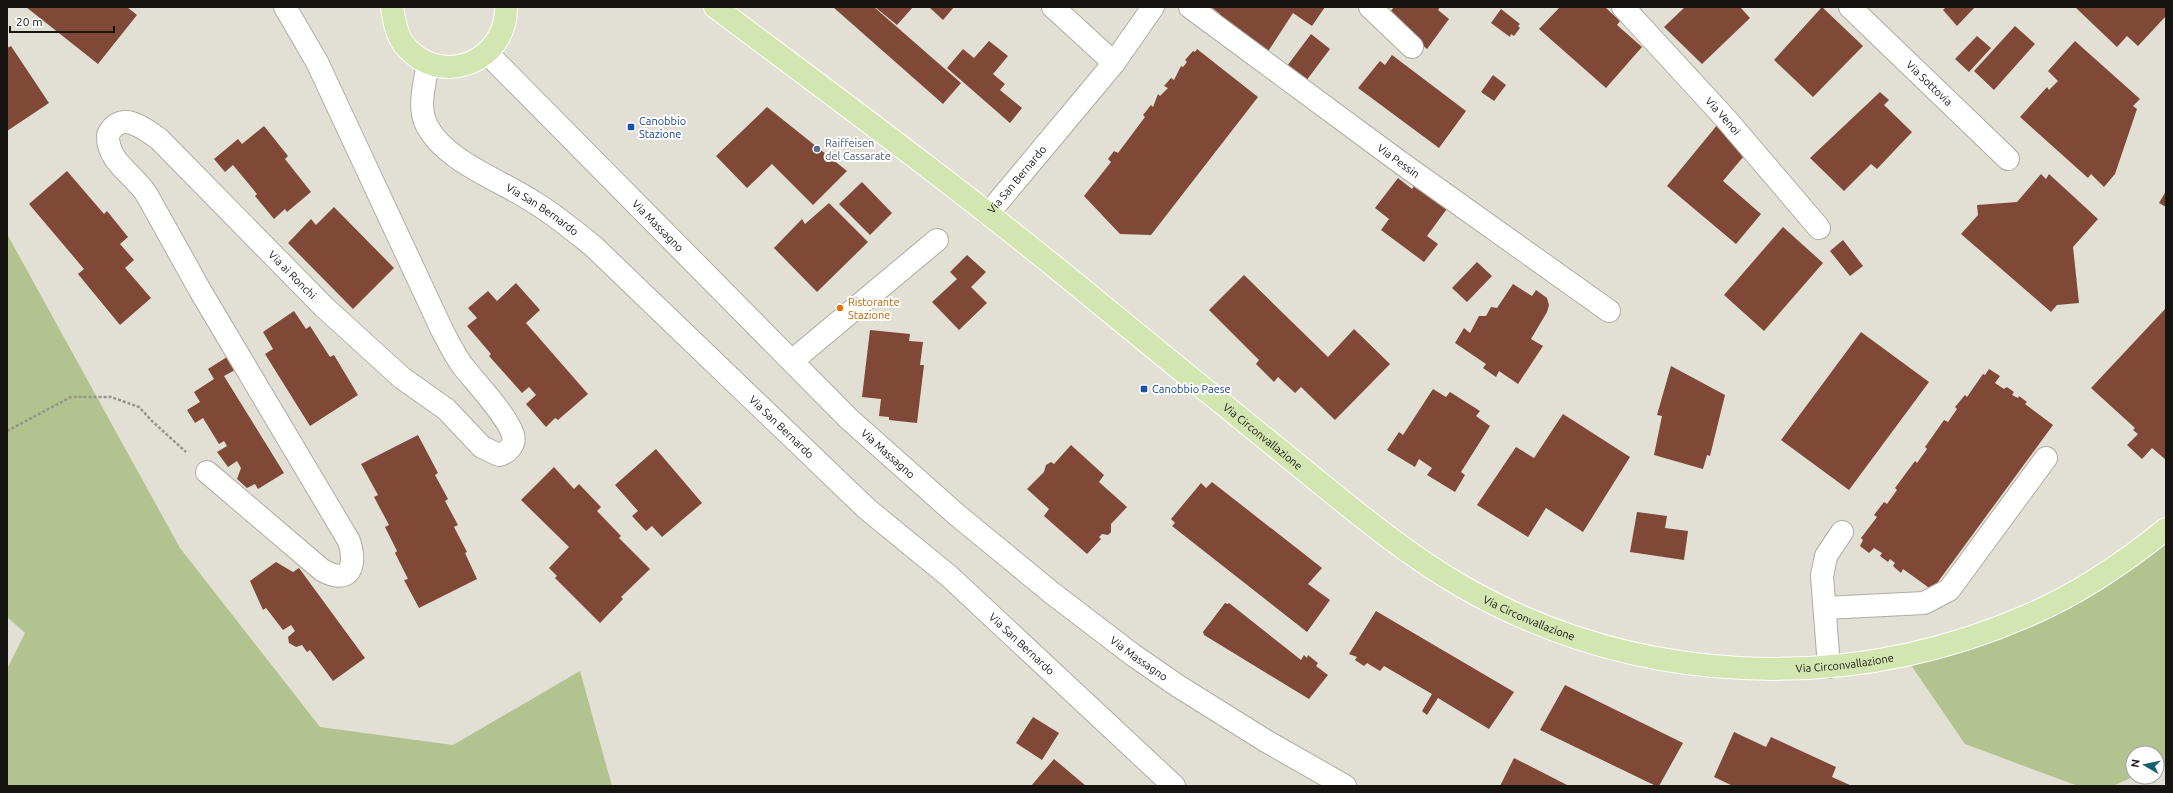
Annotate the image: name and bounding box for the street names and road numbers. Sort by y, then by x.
street label: Via Sottovia [1904,58,1955,108]
street label: Via Venoi [1703,95,1743,137]
street label: Via Pessin [1375,142,1422,180]
street label: Via San Bernardo [985,143,1049,216]
street label: Via San Bernardo [504,181,581,238]
street label: Via Massagno [630,197,686,254]
street label: Via ai Ronchi [266,248,319,301]
street label: Via San Bernardo [747,393,816,461]
street label: Via Circonvallazione [1221,401,1305,472]
street label: Via Massagno [859,427,917,481]
street label: Via Circonvallazione [1481,593,1576,643]
street label: Via San Bernardo [987,611,1057,677]
street label: Via Massagno [1108,634,1170,683]
street label: Via Circonvallazione [1795,651,1895,674]

